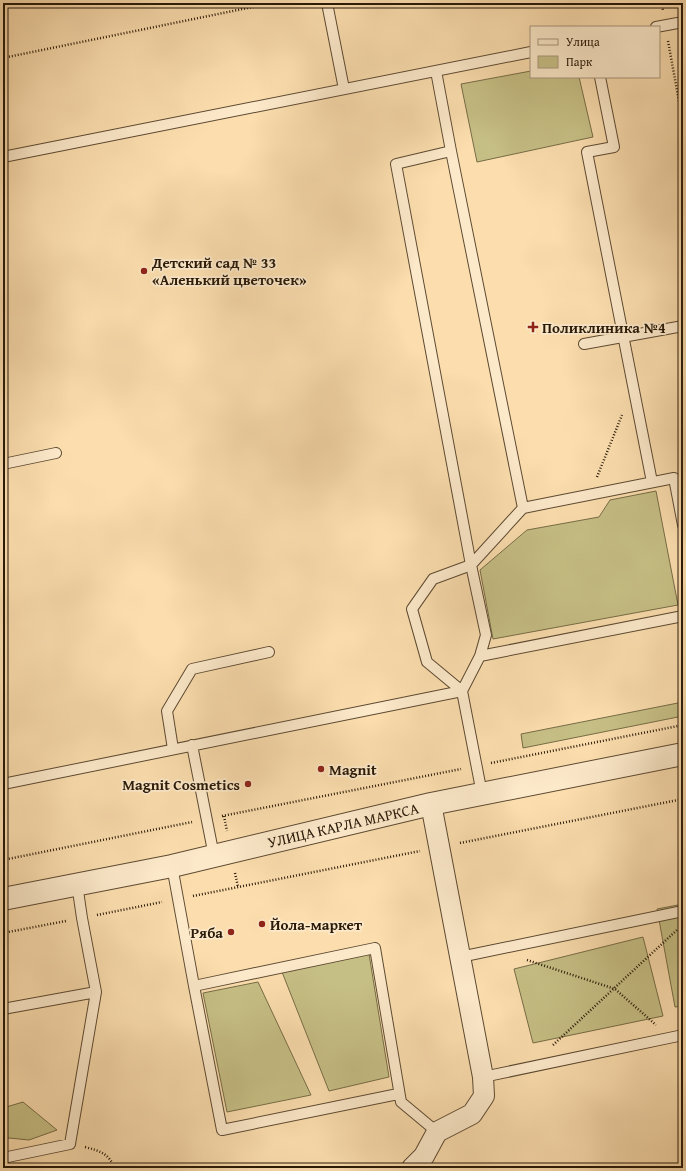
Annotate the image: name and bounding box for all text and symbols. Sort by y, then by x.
legend [530,26,660,78]
text: Улица [566,33,600,50]
text: Парк [566,53,593,70]
place label: Детский сад № 33 «Аленький цветочек» [151,252,307,290]
marker: Детский сад № 33 «Аленький цветочек» [139,266,149,276]
place label: Поликлиника №4 [542,317,666,338]
marker: Поликлиника №4 [527,321,539,333]
place label: Magnit [329,759,377,780]
marker: Magnit [316,764,326,774]
place label: Magnit Cosmetics [122,774,240,795]
marker: Magnit Cosmetics [243,779,253,789]
street label: УЛИЦА КАРЛА МАРКСА [265,797,421,853]
place label: Йола-маркет [270,914,363,935]
marker: Йола-маркет [257,919,267,929]
place label: Ряба [190,922,223,943]
marker: Ряба [226,927,236,937]

